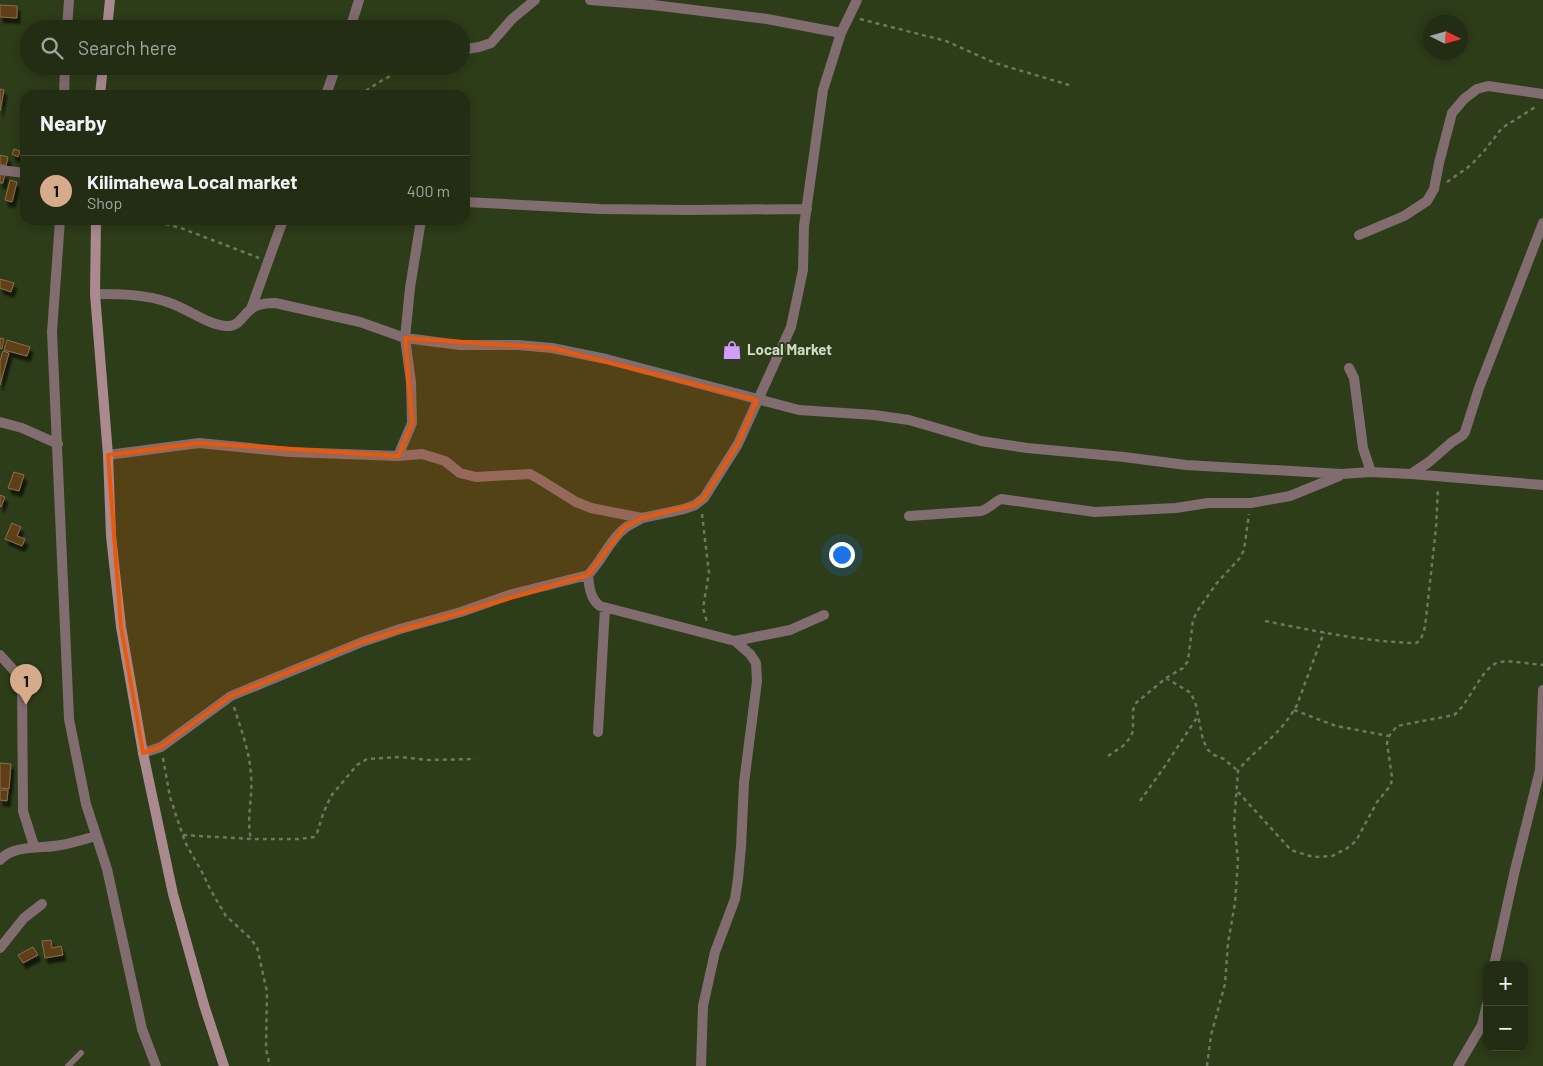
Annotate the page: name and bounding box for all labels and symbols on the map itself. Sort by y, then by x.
north arrow [1423,15,1468,60]
shop icon: Local Market [721,339,743,361]
place label: Local Market [747,340,832,358]
your location [829,542,855,568]
pin: 1 [10,664,42,705]

